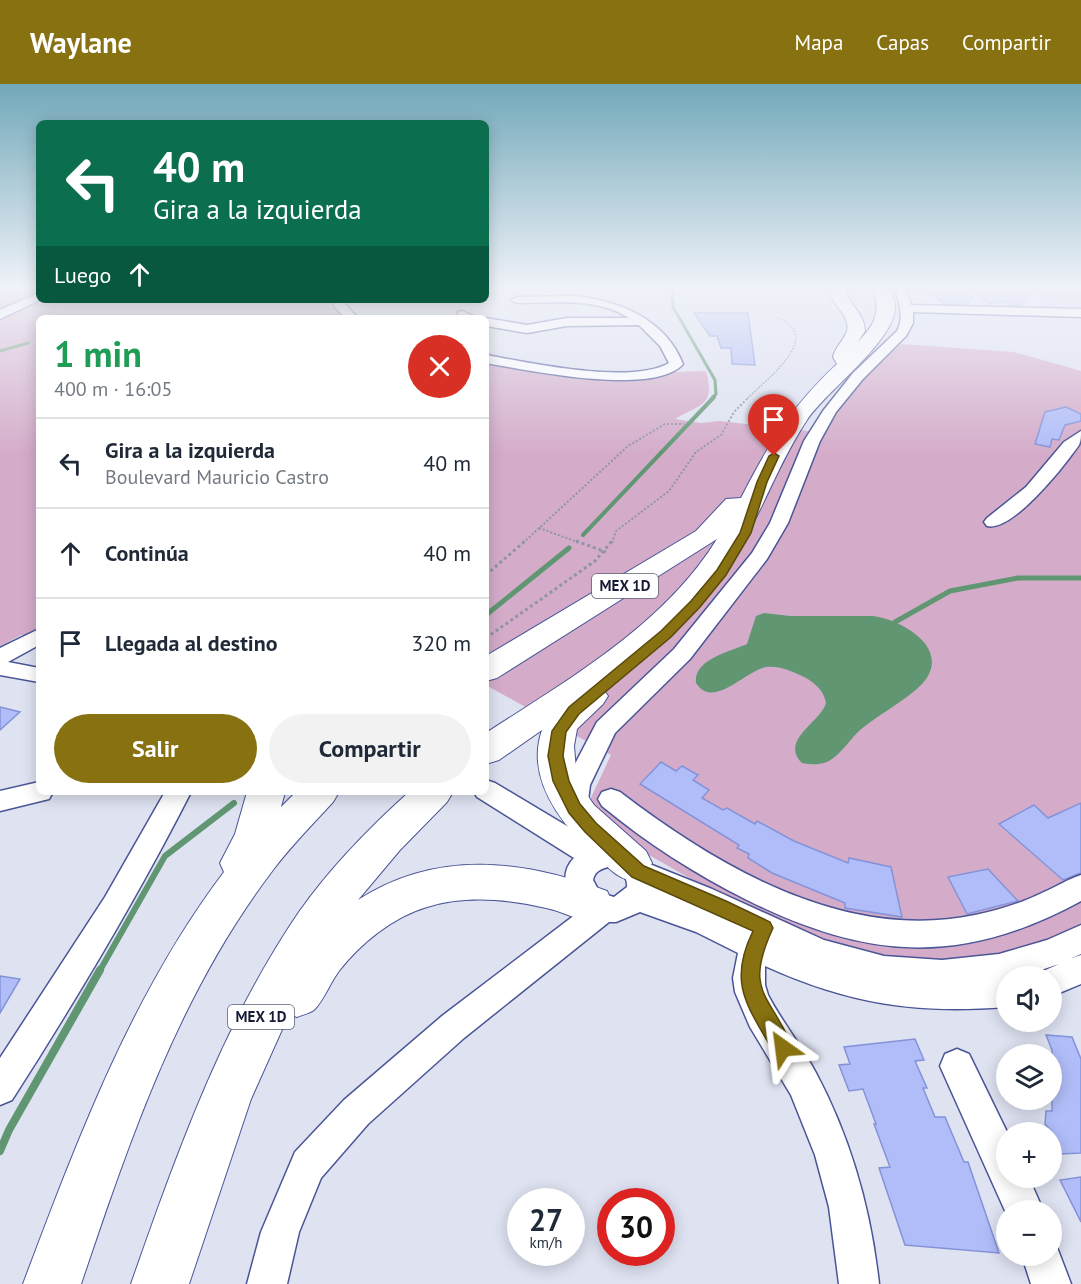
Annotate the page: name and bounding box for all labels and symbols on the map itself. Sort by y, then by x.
pin [748,394,799,456]
road number: MEX 1D [592,574,658,598]
road number: MEX 1D [228,1005,294,1029]
position arrow [751,1016,815,1080]
speed limit sign: 30 [597,1188,675,1266]

